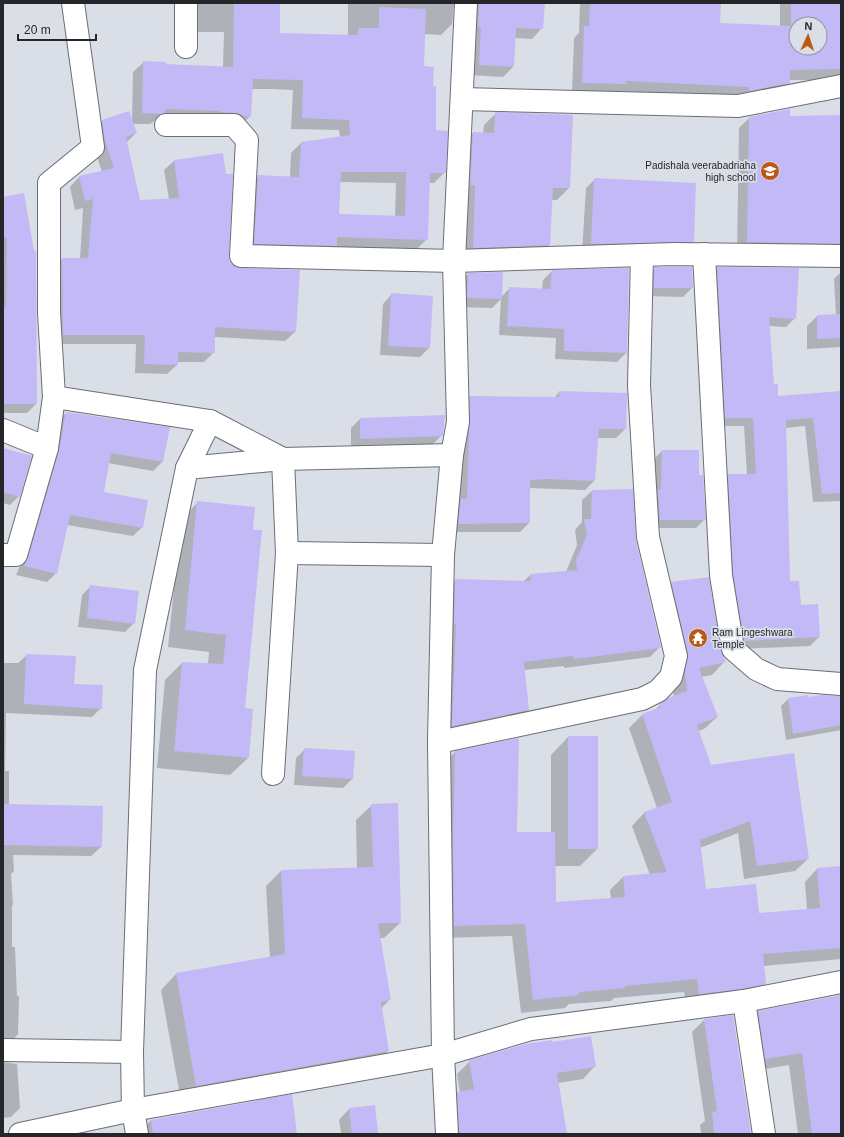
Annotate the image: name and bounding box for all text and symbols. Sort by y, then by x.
scale bar [18,16,96,42]
north arrow [788,16,828,56]
text: N [804,20,813,32]
text: 20 m [24,23,51,37]
place label: Padishala veerabadriaha high school [645,160,756,183]
school or university icon: Padishala veerabadriaha high school [759,160,781,182]
temple icon: Ram Lingeshwara Temple [687,627,709,649]
place label: Ram Lingeshwara Temple [712,627,793,650]

